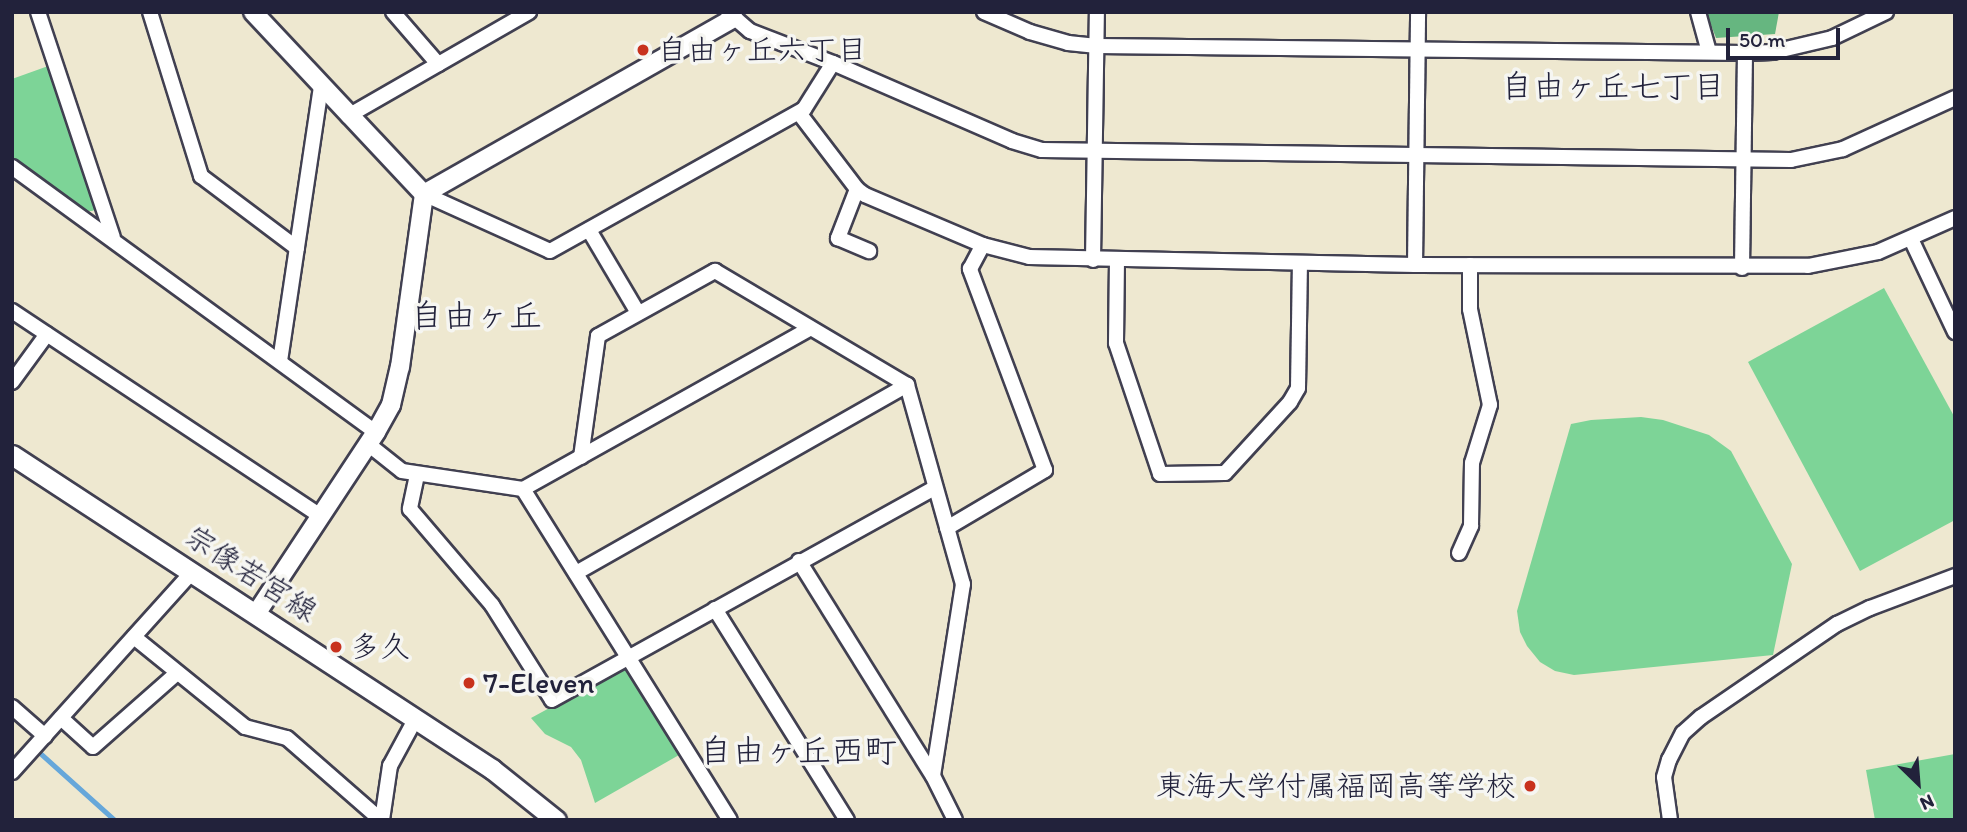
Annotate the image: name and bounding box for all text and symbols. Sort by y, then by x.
scale bar [1729,14,1843,58]
text: 50 m [1739,27,1785,52]
place label: 自由ヶ丘六丁目 [657,32,867,68]
marker: 自由ヶ丘六丁目 [635,42,651,58]
district label: 自由ヶ丘七丁目 [1501,67,1725,105]
district label: 自由ヶ丘 [410,296,542,336]
street label: 宗像若宮線 [178,518,324,630]
place label: 多久 [350,629,410,665]
marker: 多久 [328,639,344,655]
place label: 7-Eleven [483,665,594,701]
marker: 7-Eleven [461,675,477,691]
district label: 自由ヶ丘西町 [699,731,897,771]
north arrow [1883,748,1953,818]
place label: 東海大学付属福岡高等学校 [1156,768,1516,804]
marker: 東海大学付属福岡高等学校 [1522,778,1538,794]
text: N [1916,789,1938,816]

